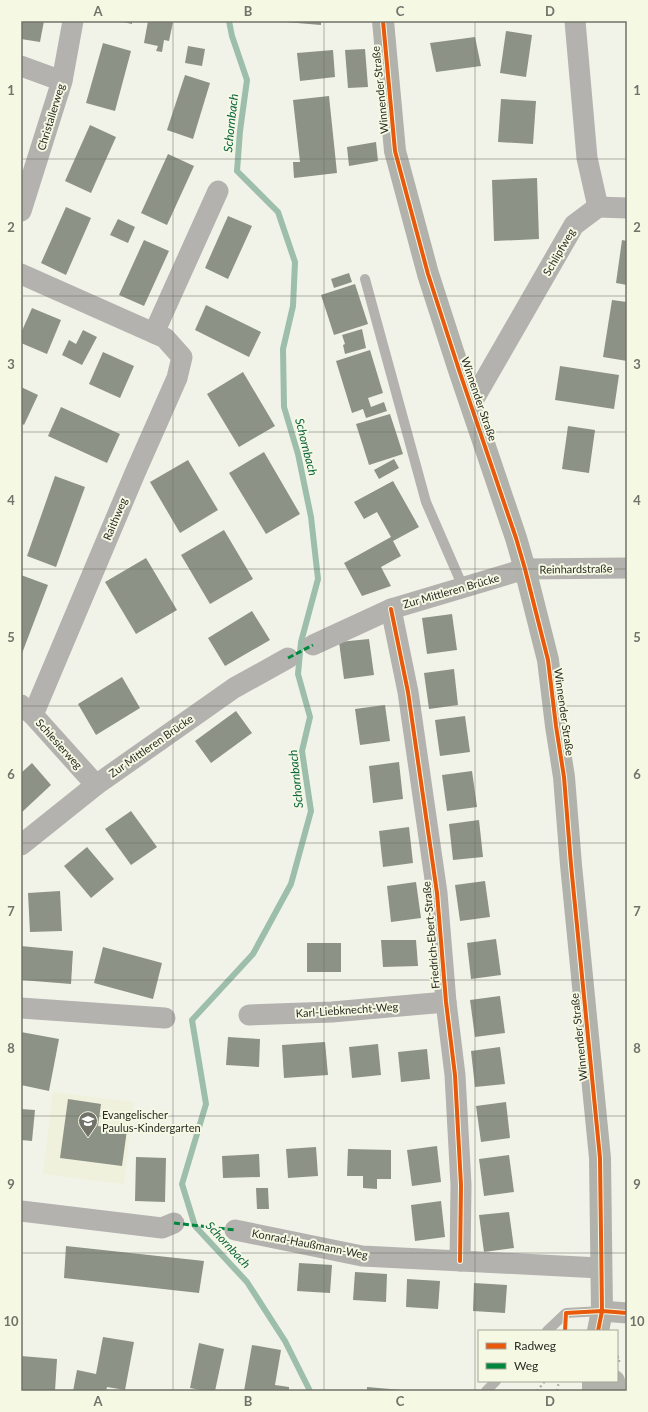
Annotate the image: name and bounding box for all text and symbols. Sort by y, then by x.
text: A [92,3,103,19]
text: B [244,3,253,19]
text: C [396,3,405,19]
text: D [545,3,555,19]
street label: Winnender Straße [368,45,391,134]
text: 1 [7,82,15,98]
street label: Christallerweg [34,82,67,152]
text: 1 [633,82,641,98]
water label: Schornbach [220,93,241,153]
text: 2 [7,219,15,235]
text: 2 [633,219,641,235]
street label: Schlipfweg [540,225,577,278]
street label: Winnender Straße [459,355,500,443]
text: 3 [7,356,15,372]
text: 3 [633,356,641,372]
water label: Schornbach [292,417,321,477]
text: 4 [7,492,15,508]
text: 4 [633,492,641,508]
street label: Raithweg [100,495,129,542]
street label: Reinhardstraße [539,561,613,576]
street label: Zur Mittleren Brücke [401,570,501,611]
text: 5 [7,629,15,645]
text: 5 [633,629,641,645]
street label: Winnender Straße [552,667,577,757]
street label: Zur Mittleren Brücke [106,712,195,780]
street label: Schlesierweg [33,716,85,772]
water label: Schornbach [285,749,306,809]
text: 6 [7,766,15,782]
text: 6 [633,766,641,782]
street label: Friedrich-Ebert-Straße [419,880,442,989]
text: 7 [7,903,15,919]
text: 7 [633,903,641,919]
street label: Winnender Straße [567,992,590,1081]
street label: Karl-Liebknecht-Weg [295,999,399,1020]
text: 8 [7,1040,15,1056]
text: 8 [633,1040,641,1056]
place label: Evangelischer Paulus-Kindergarten [102,1108,201,1134]
school or university icon: Evangelischer Paulus-Kindergarten [77,1110,99,1138]
text: 9 [7,1176,15,1192]
text: 9 [633,1176,641,1192]
water label: Schornbach [203,1218,254,1271]
street label: Konrad-Haußmann-Weg [251,1226,370,1261]
text: 10 [3,1313,19,1329]
text: 10 [629,1313,645,1329]
legend [478,1330,618,1382]
text: Radweg [514,1338,556,1353]
text: Weg [514,1358,538,1373]
text: A [92,1393,103,1409]
text: B [244,1393,253,1409]
text: C [396,1393,405,1409]
text: D [545,1393,555,1409]

